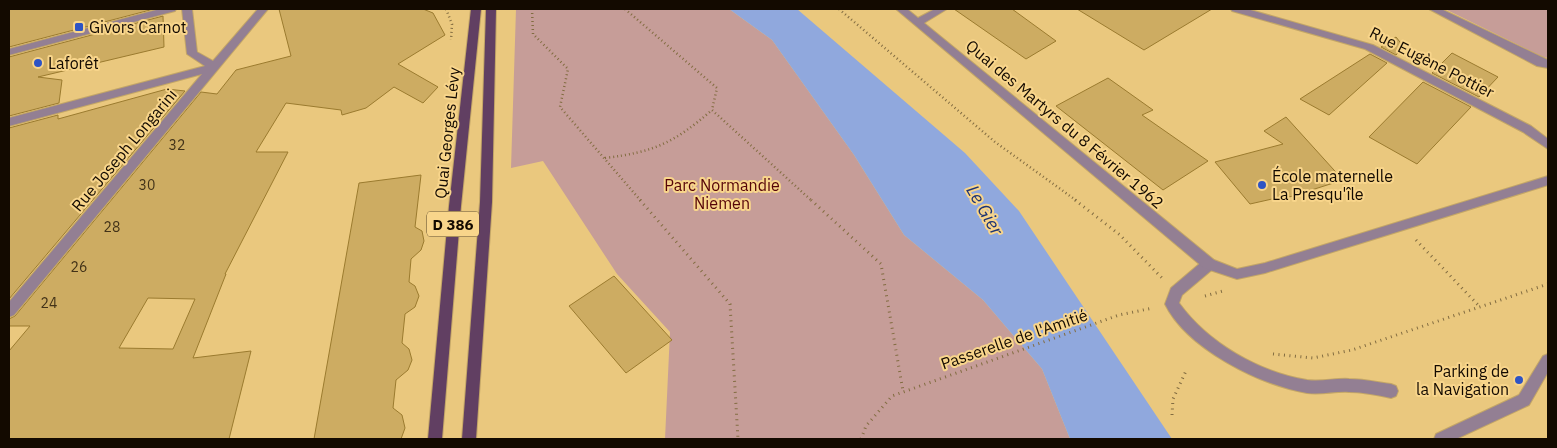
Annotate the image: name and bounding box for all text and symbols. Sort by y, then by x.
place label: Givors Carnot [89,17,186,37]
marker: Givors Carnot [73,21,85,33]
street label: Rue Eugène Pottier [1366,22,1498,102]
street label: Quai des Martyrs du 8 Février 1962 [962,35,1168,213]
place label: Laforêt [48,53,99,73]
marker: Laforêt [32,57,44,69]
street label: Quai Georges Lévy [430,66,464,200]
street label: Rue Joseph Longarini [67,85,181,215]
house number: 32 [169,136,185,154]
place label: École maternelle La Presqu'île [1272,165,1393,204]
park label: Parc Normandie Niemen [664,175,780,213]
house number: 30 [139,176,155,194]
marker: École maternelle La Presqu'île [1256,179,1268,191]
water label: Le Gier [961,181,1009,240]
road number: D 386 [427,212,479,236]
house number: 28 [104,218,120,236]
house number: 26 [71,258,87,276]
house number: 24 [41,294,57,312]
street label: Passerelle de l'Amitié [938,304,1090,374]
place label: Parking de la Navigation [1416,361,1509,399]
marker: Parking de la Navigation [1513,374,1525,386]

